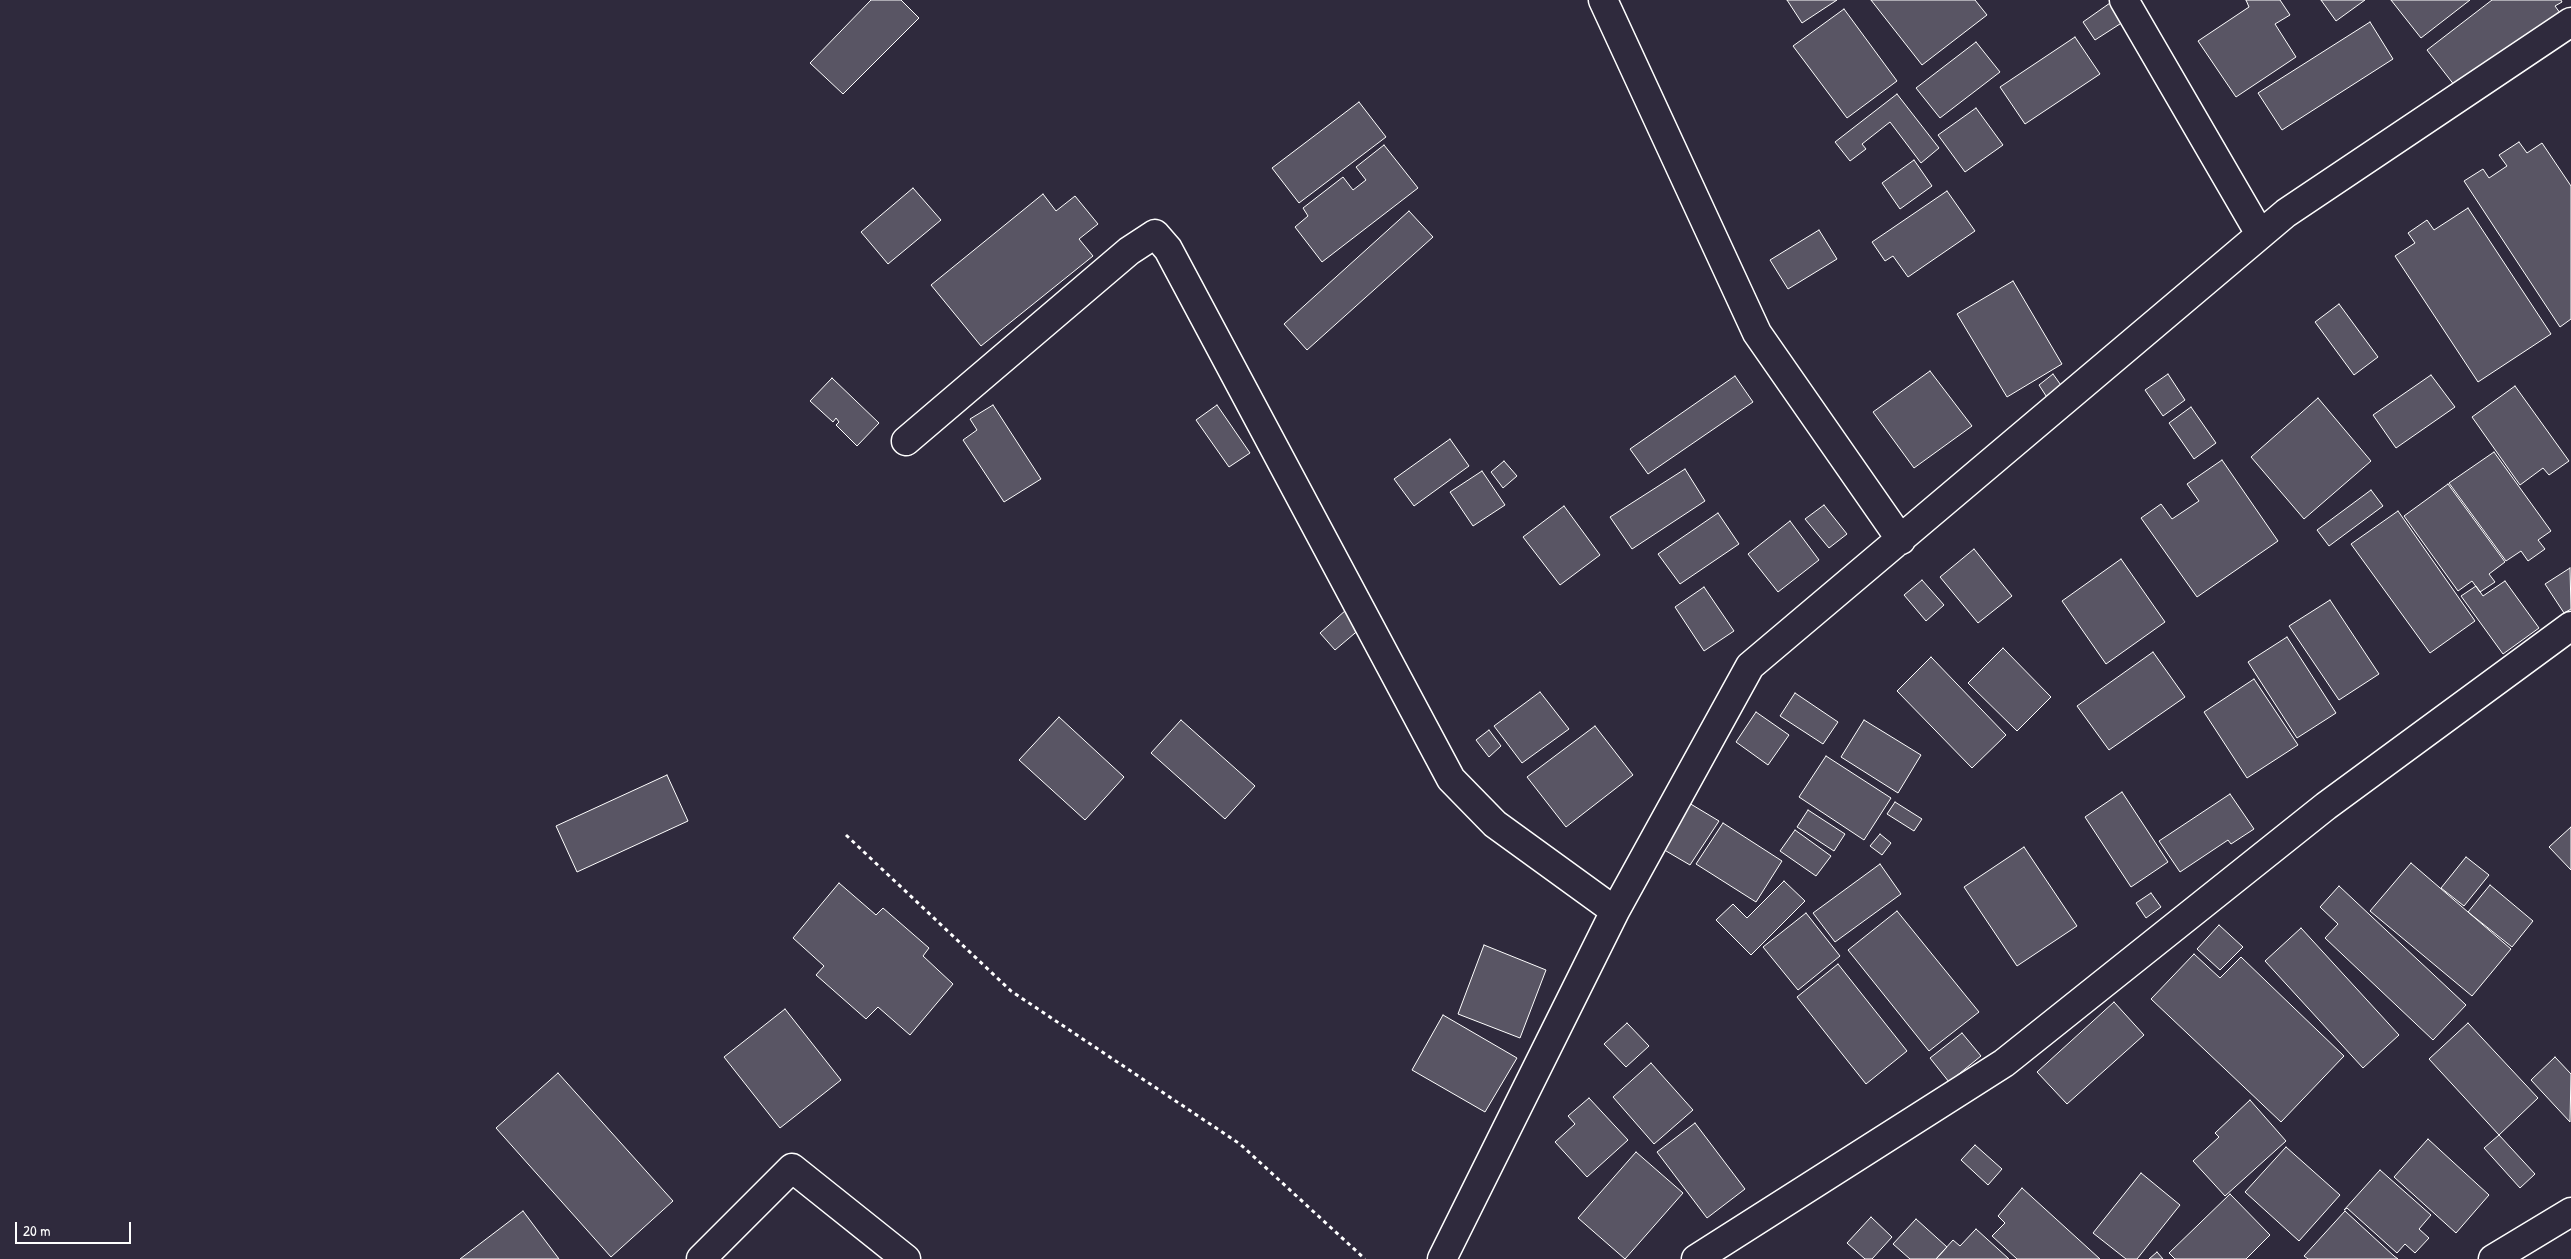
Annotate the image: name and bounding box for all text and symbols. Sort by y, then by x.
scale bar [18,1212,134,1244]
text: 20 m [23,1220,50,1241]

